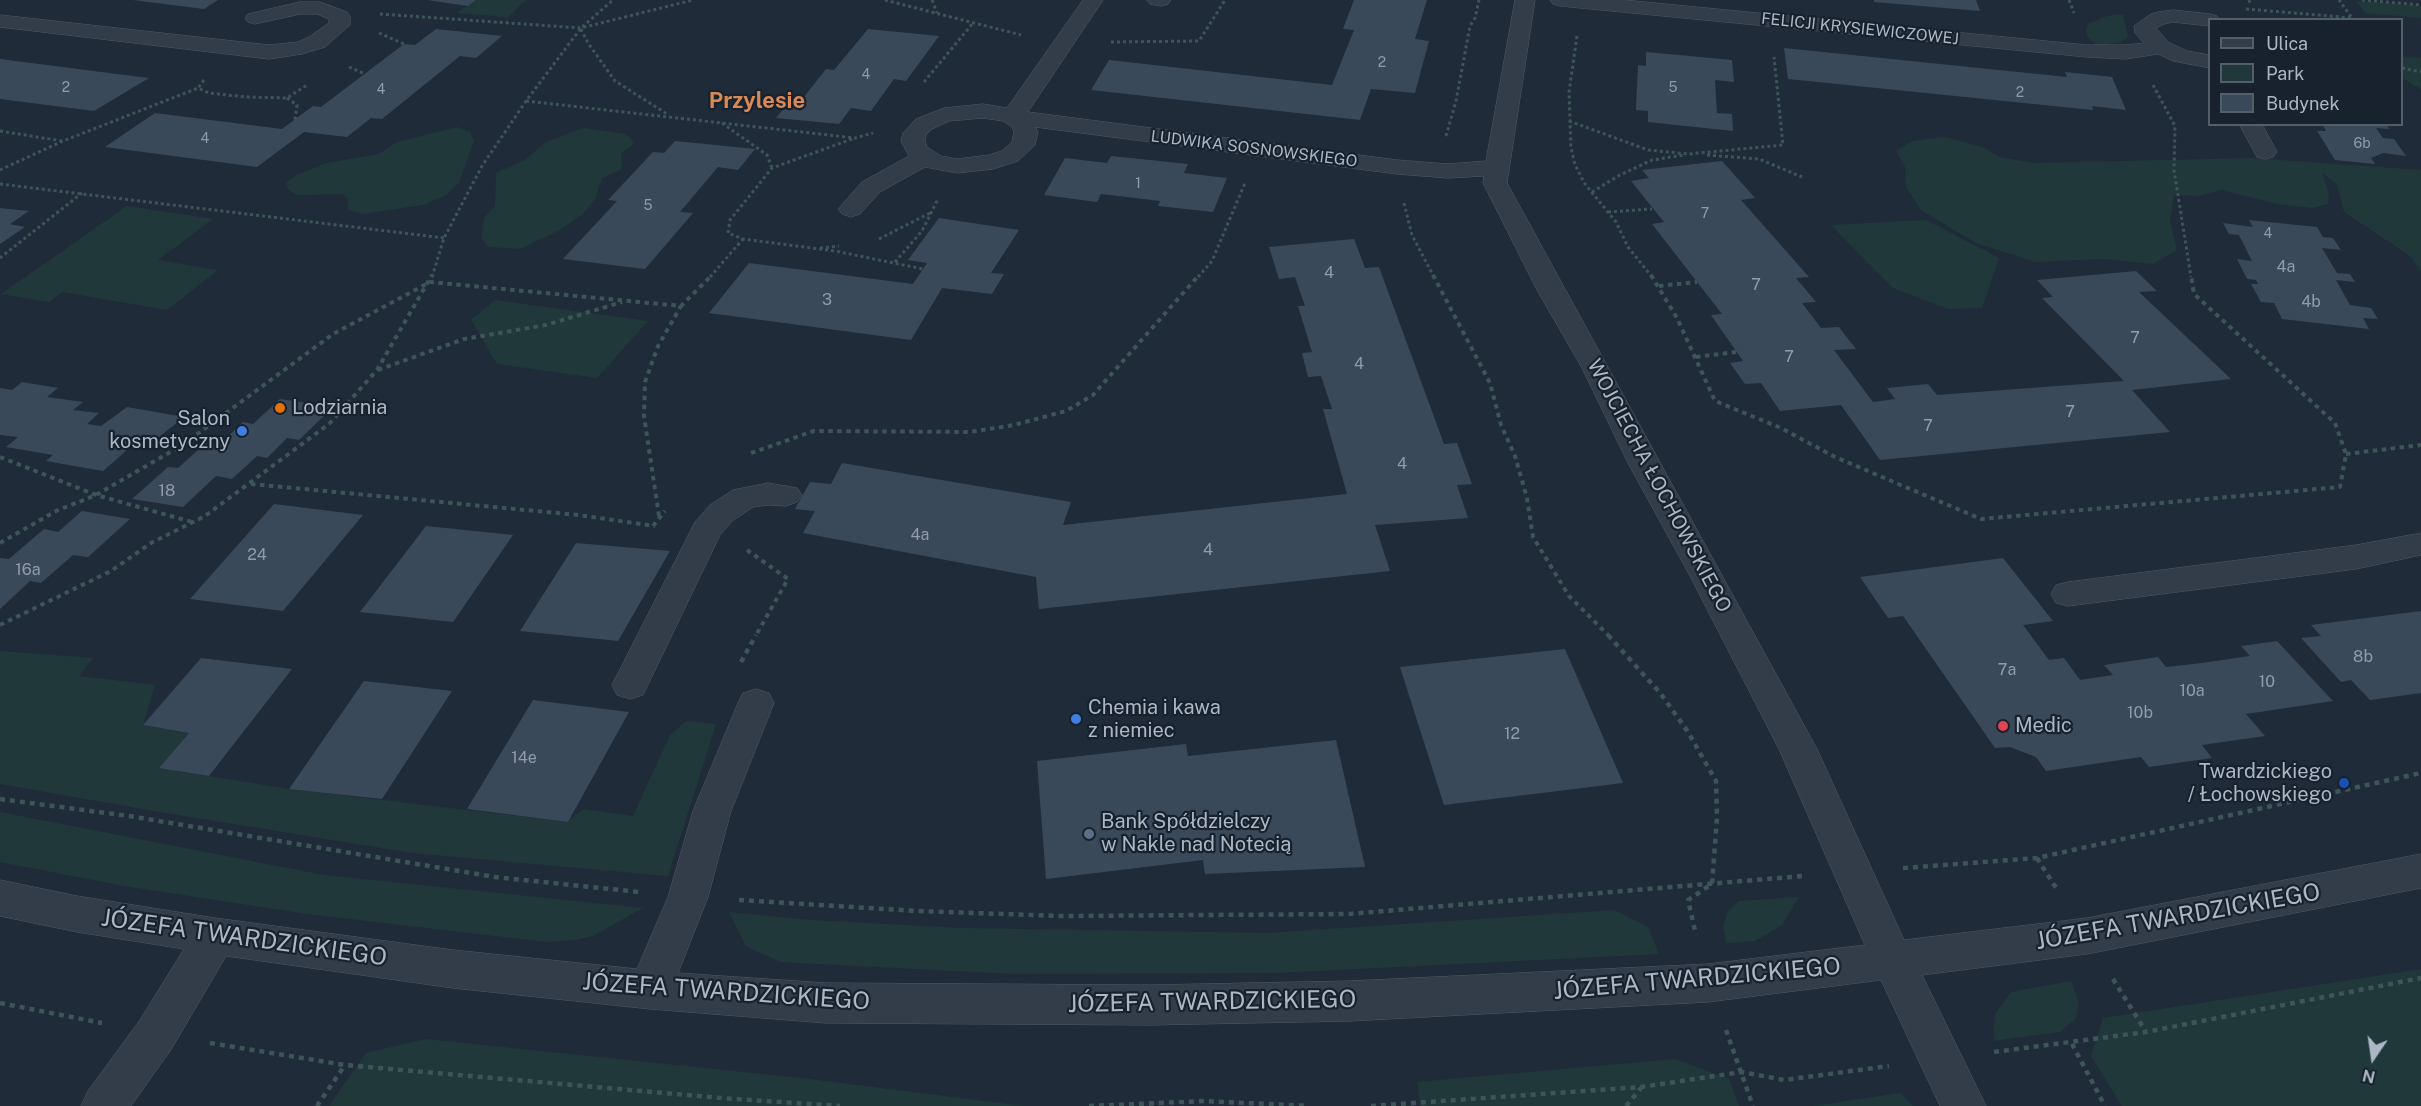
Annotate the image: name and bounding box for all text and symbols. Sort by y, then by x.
street label: FELICJI KRYSIEWICZOWEJ [1760,9,1960,49]
legend [2208,18,2403,126]
text: Ulica [2266,33,2308,54]
house number: 2 [1378,55,1386,71]
text: Park [2266,63,2304,84]
house number: 4 [862,67,870,83]
house number: 2 [62,80,70,96]
house number: 5 [1669,80,1677,96]
house number: 4 [377,82,385,98]
house number: 2 [2016,85,2024,101]
district label: Przylesie [709,88,805,114]
text: Budynek [2266,93,2340,114]
street label: LUDWIKA SOSNOWSKIEGO [1150,127,1358,171]
house number: 4 [201,131,209,147]
house number: 6b [2353,136,2371,152]
house number: 1 [1135,176,1141,192]
house number: 5 [644,198,652,214]
house number: 7 [1701,206,1709,222]
house number: 4 [2264,226,2272,242]
house number: 4a [2277,257,2295,277]
house number: 4 [1324,263,1334,283]
house number: 7 [1751,275,1761,295]
house number: 3 [822,290,832,310]
house number: 4b [2301,292,2321,312]
house number: 7 [2130,328,2140,348]
house number: 7 [1784,347,1794,367]
house number: 4 [1354,354,1364,374]
street label: WOJCIECHA ŁOCHOWSKIEGO [1582,355,1736,617]
place label: Lodziarnia [292,396,387,420]
marker: Lodziarnia [273,401,287,415]
house number: 7 [2065,402,2075,422]
place label: Salon kosmetyczny [109,407,230,454]
house number: 7 [1923,416,1933,436]
marker: Salon kosmetyczny [235,424,249,438]
house number: 4 [1397,454,1407,474]
house number: 18 [159,481,175,501]
house number: 4a [911,525,929,545]
house number: 4 [1203,540,1213,560]
house number: 24 [247,545,267,565]
house number: 16a [15,560,41,580]
house number: 8b [2353,647,2373,667]
house number: 7a [1998,660,2016,680]
house number: 10 [2259,672,2275,692]
house number: 10a [2179,681,2205,701]
place label: Chemia i kawa z niemiec [1088,696,1221,743]
house number: 10b [2127,703,2153,723]
marker: Chemia i kawa z niemiec [1069,712,1083,726]
place label: Medic [2015,714,2072,738]
marker: Medic [1996,719,2010,733]
house number: 12 [1504,724,1520,744]
house number: 14e [511,748,537,768]
place label: Twardzickiego / Łochowskiego [2188,760,2332,807]
marker: Twardzickiego / Łochowskiego [2337,776,2351,790]
place label: Bank Spółdzielczy w Nakle nad Notecią [1101,810,1291,857]
marker: Bank Spółdzielczy w Nakle nad Notecią [1082,827,1096,841]
street label: JÓZEFA TWARDZICKIEGO [2034,878,2322,956]
street label: JÓZEFA TWARDZICKIEGO [99,904,389,972]
street label: JÓZEFA TWARDZICKIEGO [1552,952,1842,1006]
street label: JÓZEFA TWARDZICKIEGO [581,968,871,1016]
street label: JÓZEFA TWARDZICKIEGO [1068,985,1356,1019]
north arrow [2343,1028,2403,1088]
text: N [2361,1065,2377,1087]

